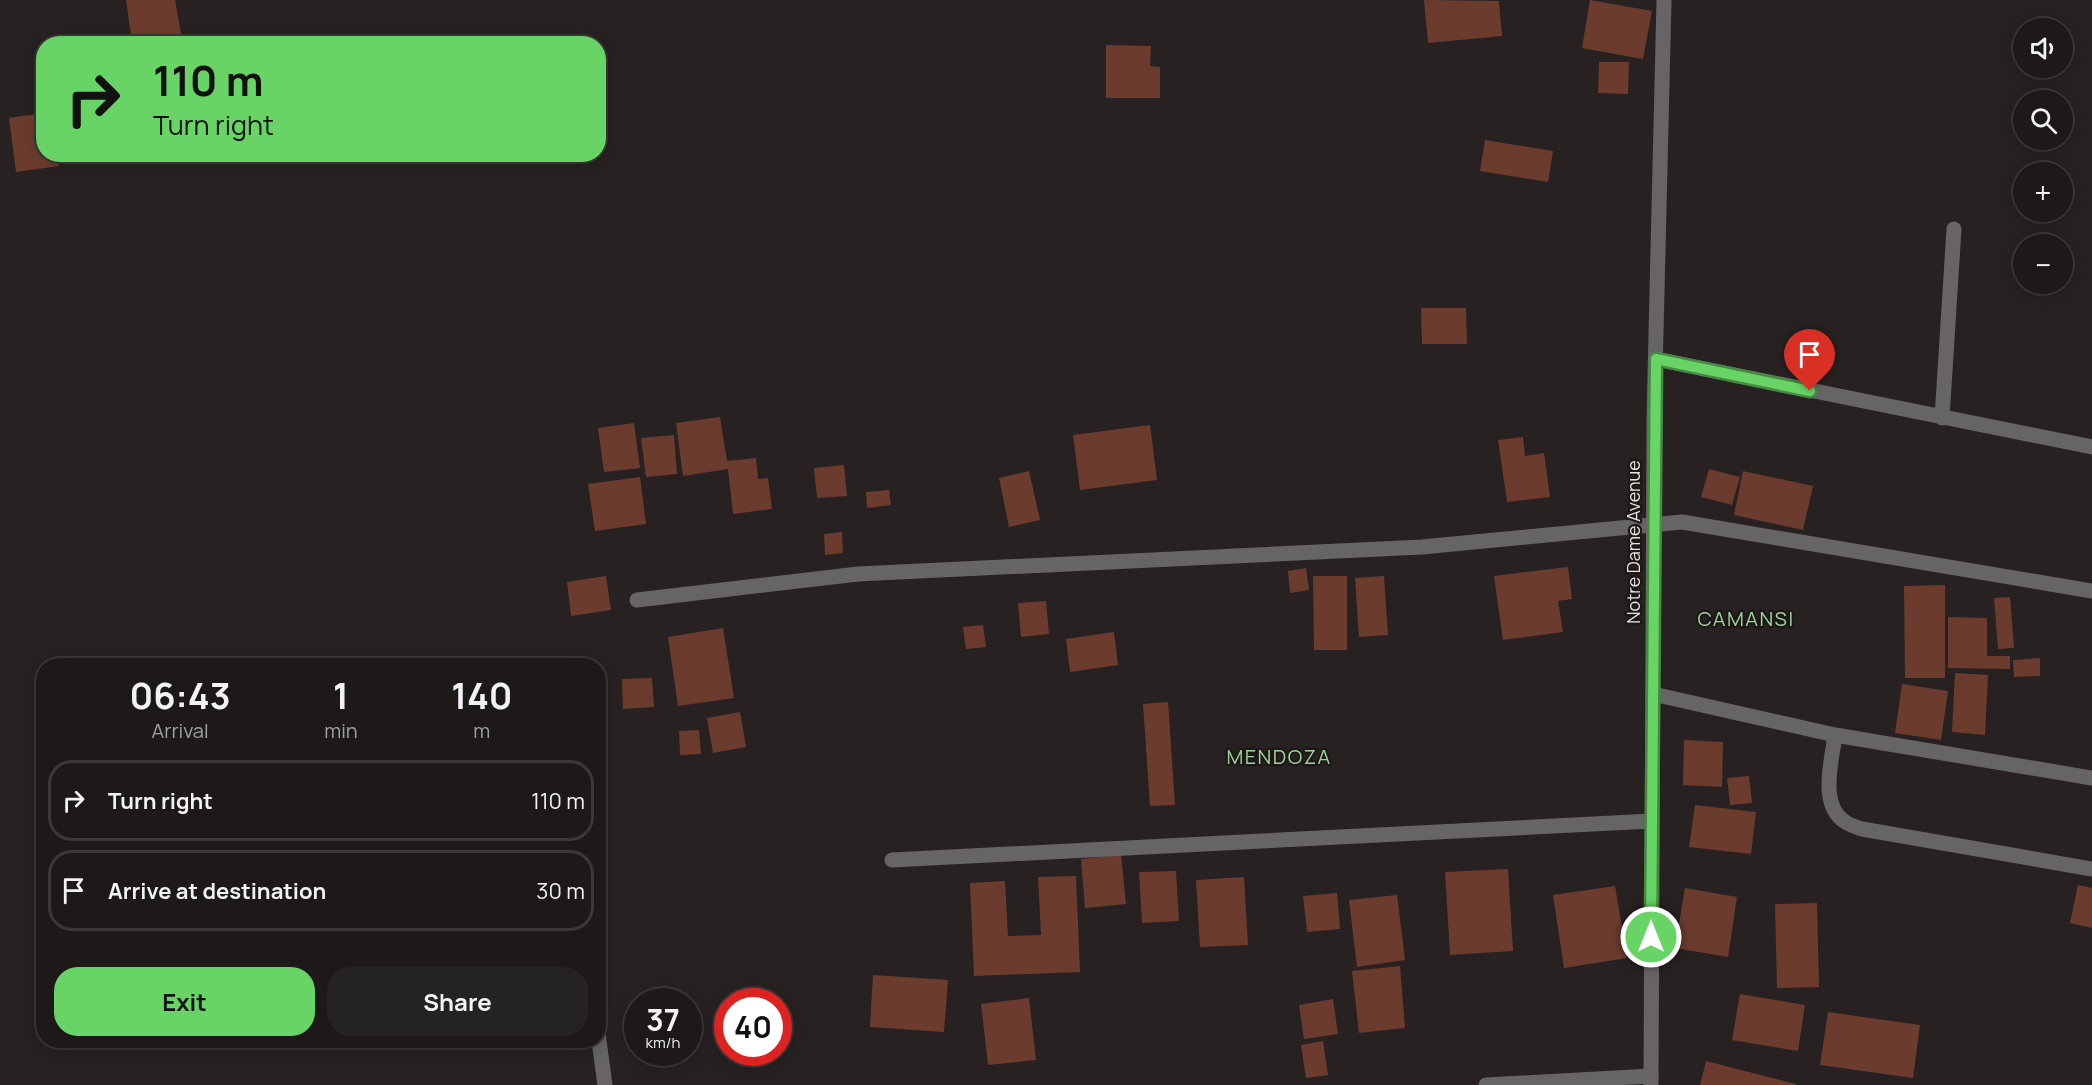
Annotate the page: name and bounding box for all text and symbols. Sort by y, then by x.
map controls [2013,18,2073,294]
button: sound [2013,18,2073,78]
text: 110 m [153,51,264,109]
icon: right [54,60,132,138]
button: search [2013,90,2073,150]
text: Turn right [153,106,274,143]
button: + [2013,162,2073,222]
button: − [2013,234,2073,294]
pin [1784,329,1835,391]
icon: arrive [1793,338,1826,371]
street label: Notre Dame Avenue [1621,460,1645,624]
district label: CAMANSI [1697,605,1795,632]
text: 06:43 [129,671,231,720]
text: 1 [333,671,349,720]
text: 140 [451,671,513,720]
text: Arrival [152,717,209,744]
text: min [324,717,358,744]
text: m [473,717,490,744]
district label: MENDOZA [1226,743,1332,770]
icon: right [57,784,90,817]
text: Turn right [108,786,213,816]
text: 110 m [531,786,585,816]
icon: arrive [57,874,90,907]
text: Arrive at destination [108,876,326,906]
text: 30 m [536,876,585,906]
position arrow [1619,905,1683,969]
button: Exit [54,967,315,1036]
button: Share [327,967,588,1036]
speed limit sign: 40 [714,988,792,1066]
text: 37 [646,999,680,1040]
text: km/h [646,1032,680,1053]

